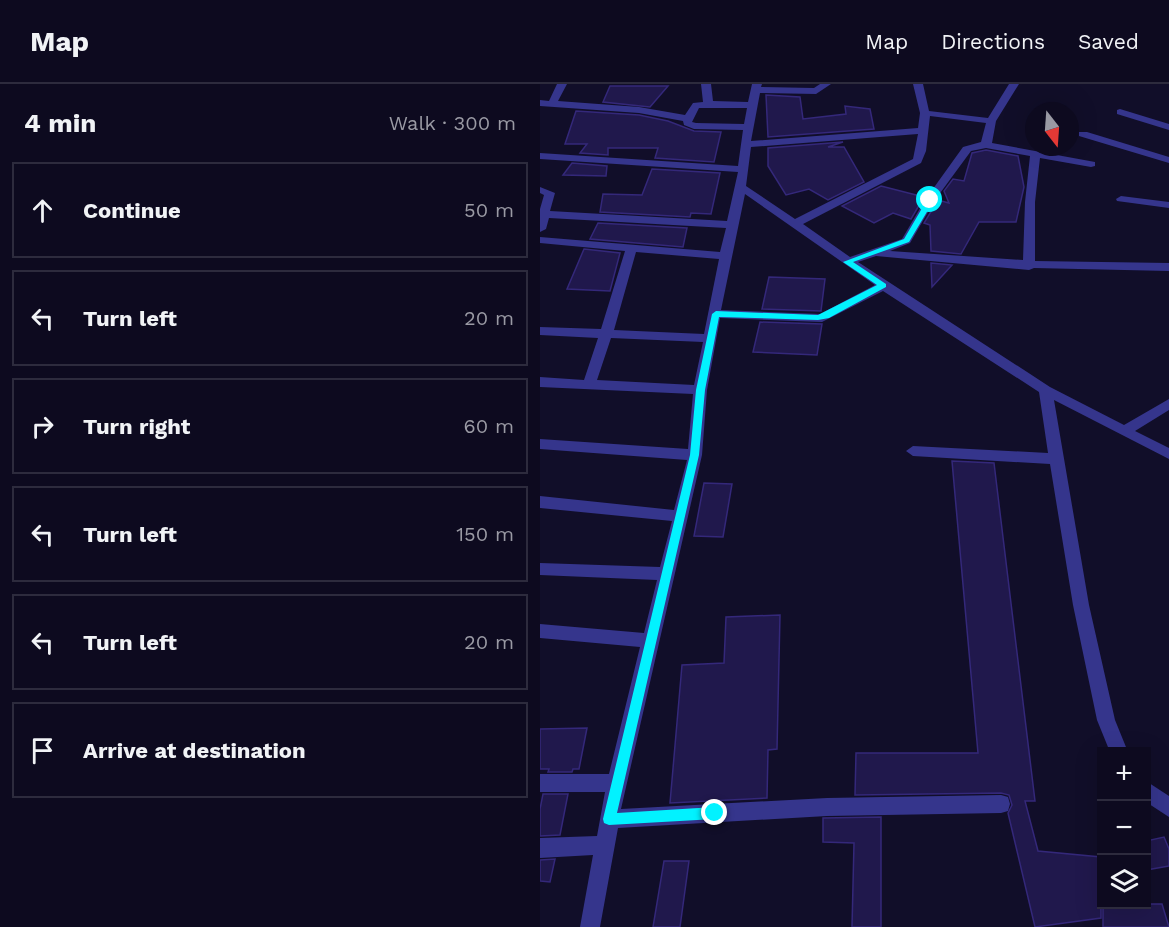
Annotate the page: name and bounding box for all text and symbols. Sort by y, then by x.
text: Map [30,25,89,58]
text: Map [865,29,908,54]
text: Directions [941,29,1045,54]
text: Saved [1078,29,1139,54]
north arrow [1025,102,1079,156]
text: 4 min [24,108,96,138]
text: Walk · 300 m [389,111,516,135]
route start [916,186,942,212]
icon: ahead [26,194,59,227]
text: Continue [83,198,181,223]
text: 50 m [464,198,514,222]
icon: left [26,302,59,335]
text: Turn left [83,306,177,331]
text: 20 m [464,306,514,330]
icon: right [26,410,59,443]
text: Turn right [83,414,190,439]
text: 60 m [464,414,514,438]
icon: left [26,518,59,551]
text: Turn left [83,522,177,547]
text: 150 m [456,522,514,546]
icon: left [26,626,59,659]
text: Turn left [83,630,177,655]
text: 20 m [464,630,514,654]
icon: arrive [26,734,59,767]
text: Arrive at destination [83,738,306,763]
map controls [1097,747,1151,909]
button: + [1097,747,1151,801]
route end [701,799,727,825]
button: − [1097,801,1151,855]
button: layers [1097,855,1151,909]

